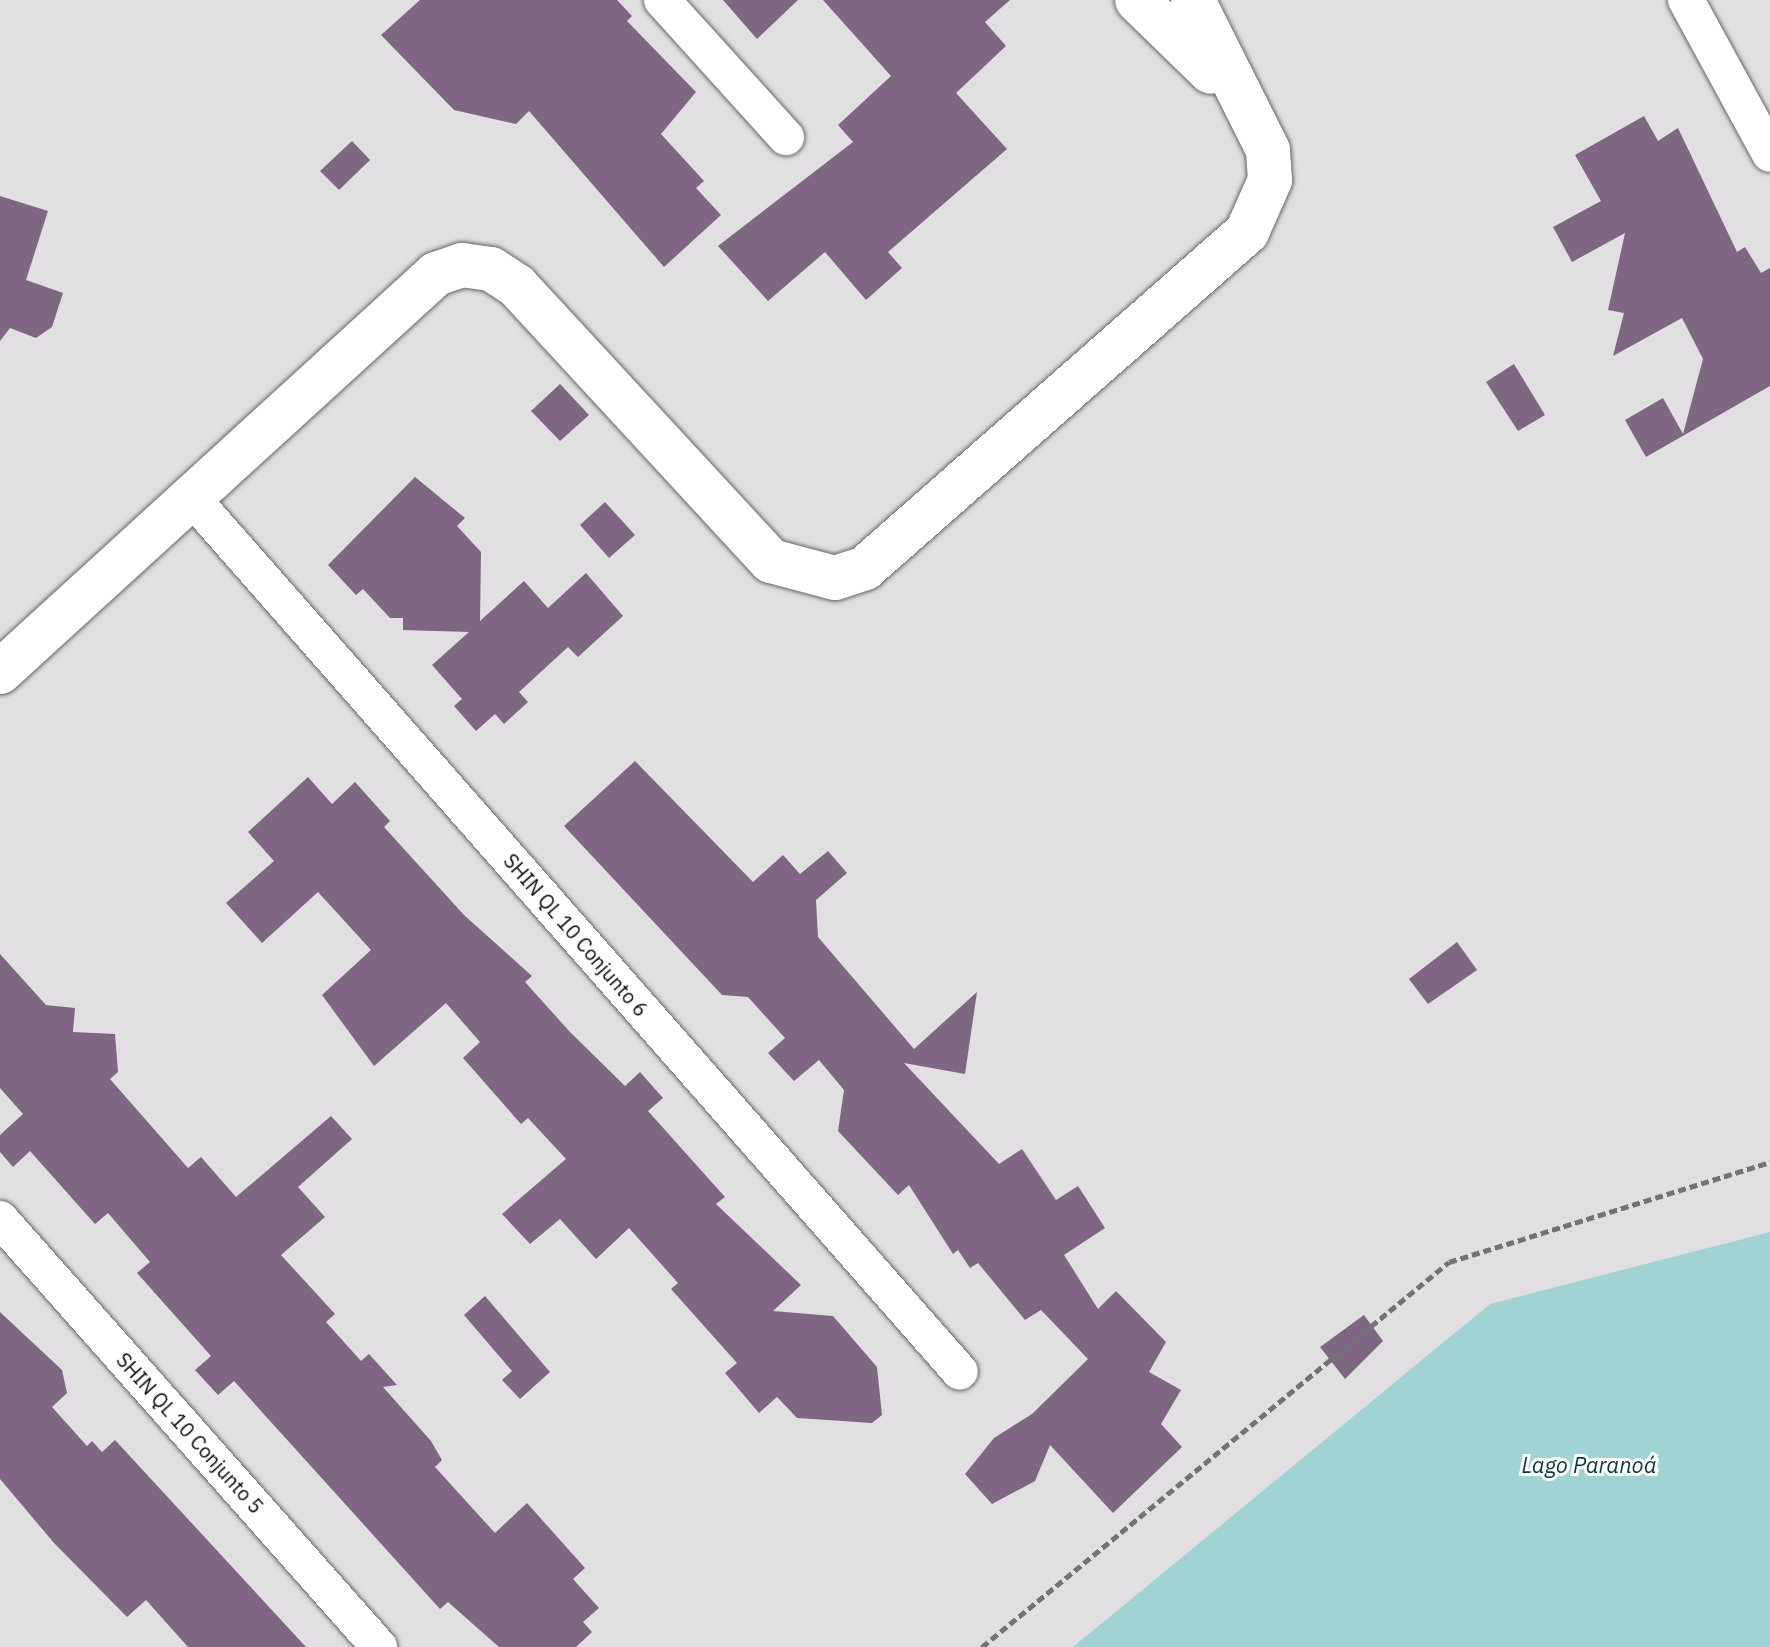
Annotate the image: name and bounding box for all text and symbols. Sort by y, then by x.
street label: SHIN QL 10 Conjunto 6 [499,849,653,1021]
street label: SHIN QL 10 Conjunto 5 [112,1348,268,1518]
water label: Lago Paranoá [1521,1452,1657,1478]

